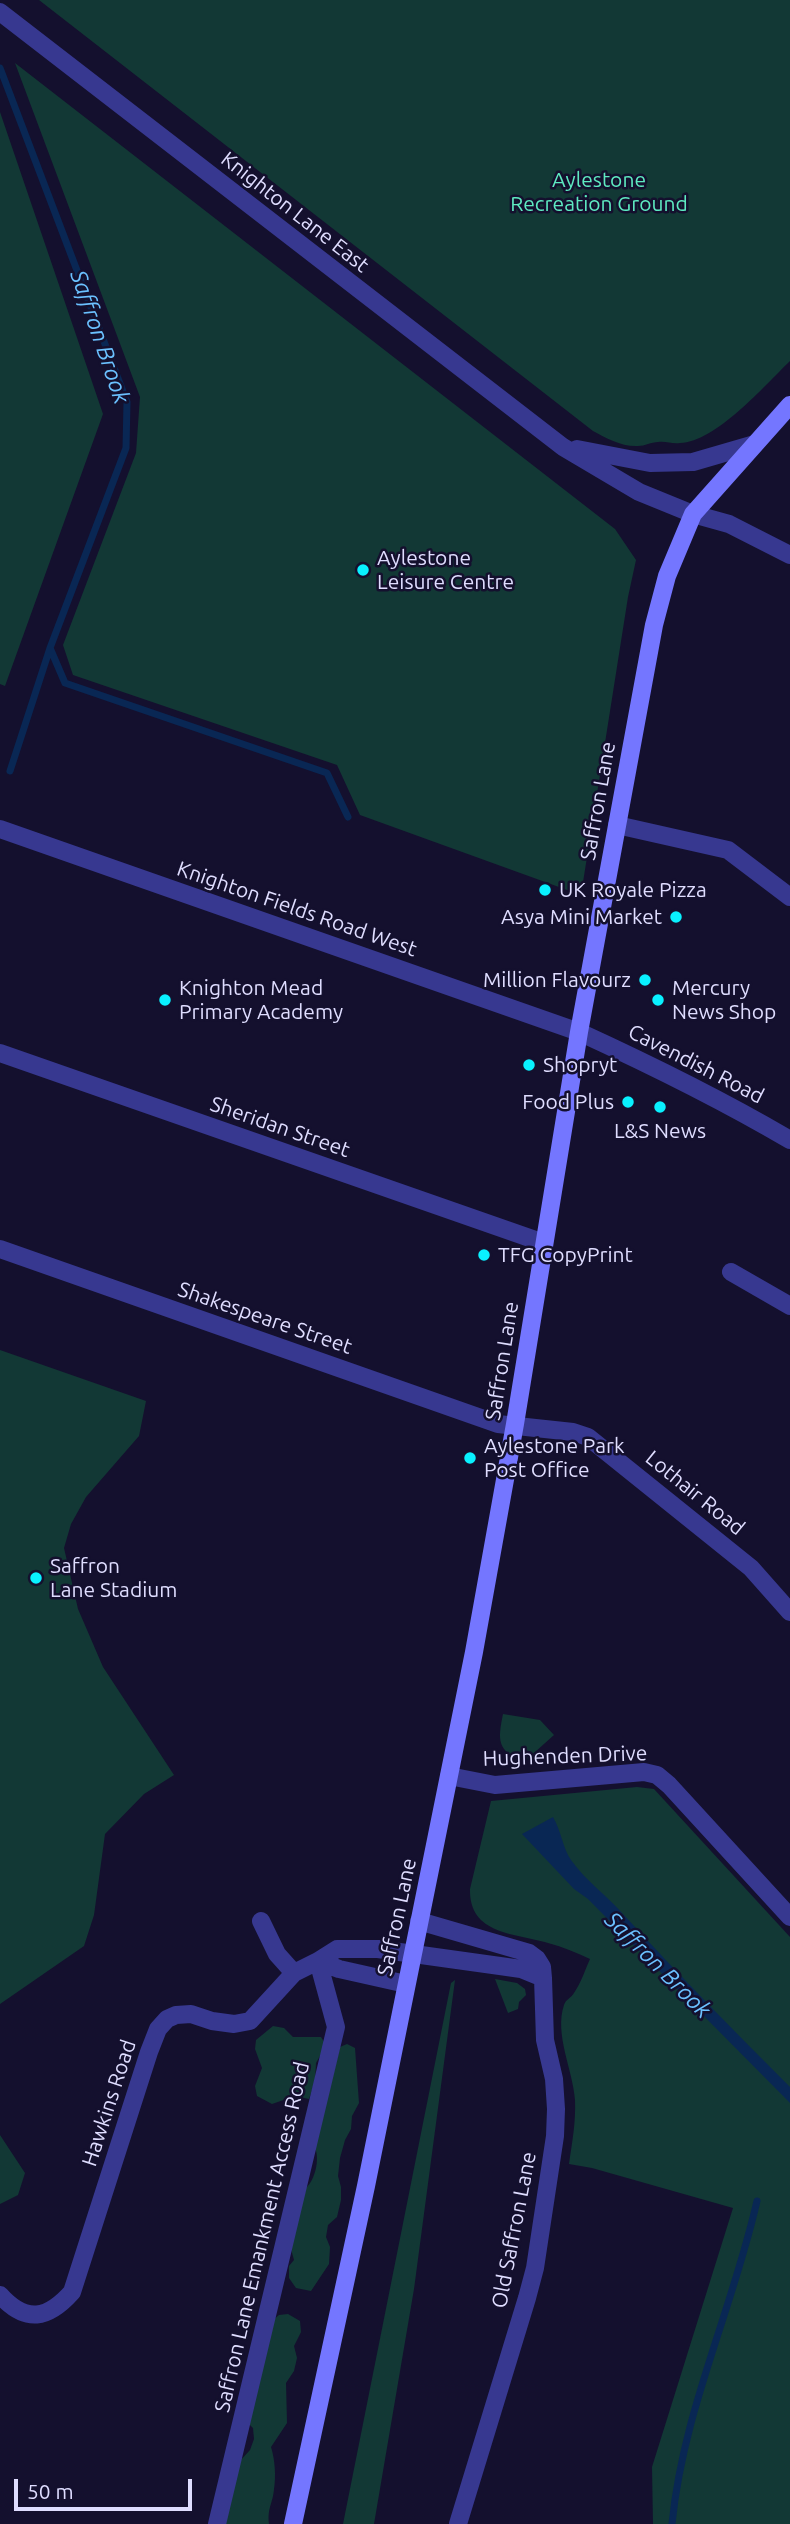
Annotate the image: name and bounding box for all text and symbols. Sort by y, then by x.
street label: Knighton Lane East [216,146,374,278]
park label: Aylestone Recreation Ground [510,167,688,217]
water label: Saffron Brook [64,267,136,407]
place label: Aylestone Leisure Centre [377,545,514,595]
marker: Aylestone Leisure Centre [355,562,371,578]
street label: Saffron Lane [575,740,621,862]
street label: Knighton Fields Road West [174,856,420,962]
place label: UK Royale Pizza [559,877,707,903]
marker: UK Royale Pizza [537,882,553,898]
place label: Asya Mini Market [501,904,662,930]
marker: Asya Mini Market [668,909,684,925]
place label: Million Flavourz [483,967,631,993]
marker: Million Flavourz [637,972,653,988]
place label: Knighton Mead Primary Academy [179,975,343,1025]
place label: Mercury News Shop [672,975,776,1025]
marker: Knighton Mead Primary Academy [157,992,173,1008]
marker: Mercury News Shop [650,992,666,1008]
street label: Cavendish Road [624,1019,768,1109]
place label: Shopryt [543,1052,617,1078]
marker: Shopryt [521,1057,537,1073]
place label: Food Plus [522,1089,614,1115]
street label: Sheridan Street [207,1091,353,1163]
marker: Food Plus [620,1094,636,1110]
marker: L&S News [652,1099,668,1115]
place label: L&S News [614,1118,706,1144]
place label: TFG CopyPrint [498,1242,633,1268]
marker: TFG CopyPrint [476,1247,492,1263]
street label: Shakespeare Street [175,1276,355,1360]
street label: Saffron Lane [480,1300,524,1422]
place label: Aylestone Park Post Office [484,1433,625,1483]
street label: Lothair Road [640,1445,750,1541]
marker: Aylestone Park Post Office [462,1450,478,1466]
place label: Saffron Lane Stadium [50,1553,177,1603]
marker: Saffron Lane Stadium [28,1570,44,1586]
street label: Hughenden Drive [482,1741,648,1771]
street label: Saffron Lane [372,1856,422,1978]
water label: Saffron Brook [599,1906,717,2024]
street label: Hawkins Road [77,2036,141,2170]
street label: Saffron Lane Emankment Access Road [209,2059,315,2415]
street label: Old Saffron Lane [486,2150,542,2310]
scale bar [18,2464,196,2508]
text: 50 m [27,2479,74,2503]

